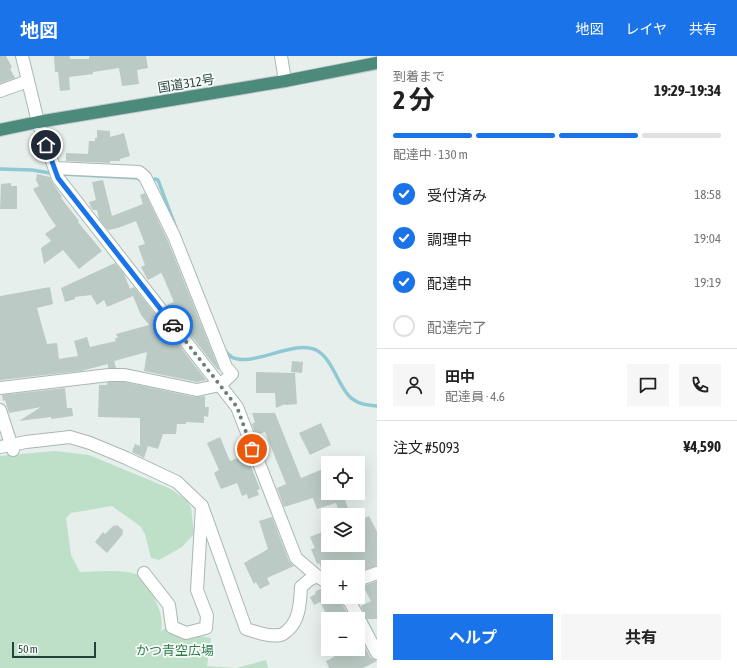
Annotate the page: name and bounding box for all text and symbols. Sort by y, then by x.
text: 地図 [20,19,58,41]
text: 地図 [575,21,603,37]
text: レイヤ [625,21,667,37]
text: 共有 [689,21,717,37]
text: 到着まで [393,69,445,84]
street label: 国道312号 [157,72,216,95]
text: 19:29–19:34 [654,82,721,99]
text: 2 分 [393,85,435,115]
pin [29,128,63,162]
icon: home [35,134,57,156]
text: 配達中 · 130 m [393,147,468,162]
icon: check [393,183,415,205]
text: 受付済み [427,187,487,204]
text: 18:58 [694,187,721,202]
icon: check [393,227,415,249]
text: 調理中 [427,231,472,248]
text: 19:04 [694,231,721,246]
icon: check [393,271,415,293]
text: 配達中 [427,275,472,292]
text: 19:19 [694,275,721,290]
courier [153,305,193,345]
icon: car [162,314,184,336]
text: 配達完了 [427,319,487,336]
button: person [393,364,435,406]
button: chat [627,364,669,406]
button: phone [679,364,721,406]
text: 田中 [445,368,475,385]
text: 配達員 · 4.6 [445,389,505,404]
pin [235,432,269,466]
icon: bag [241,438,263,460]
text: ¥4,590 [683,438,721,455]
text: 注文 #5093 [393,439,460,456]
map controls [321,456,365,656]
button: locate [321,456,365,500]
button: layers [321,508,365,552]
button: + [321,560,365,604]
button: − [321,612,365,656]
button: ヘルプ [393,614,553,660]
button: 共有 [561,614,721,660]
scale bar [12,640,96,659]
text: 50 m [18,643,38,655]
park label: かつ青空広場 [136,643,214,658]

